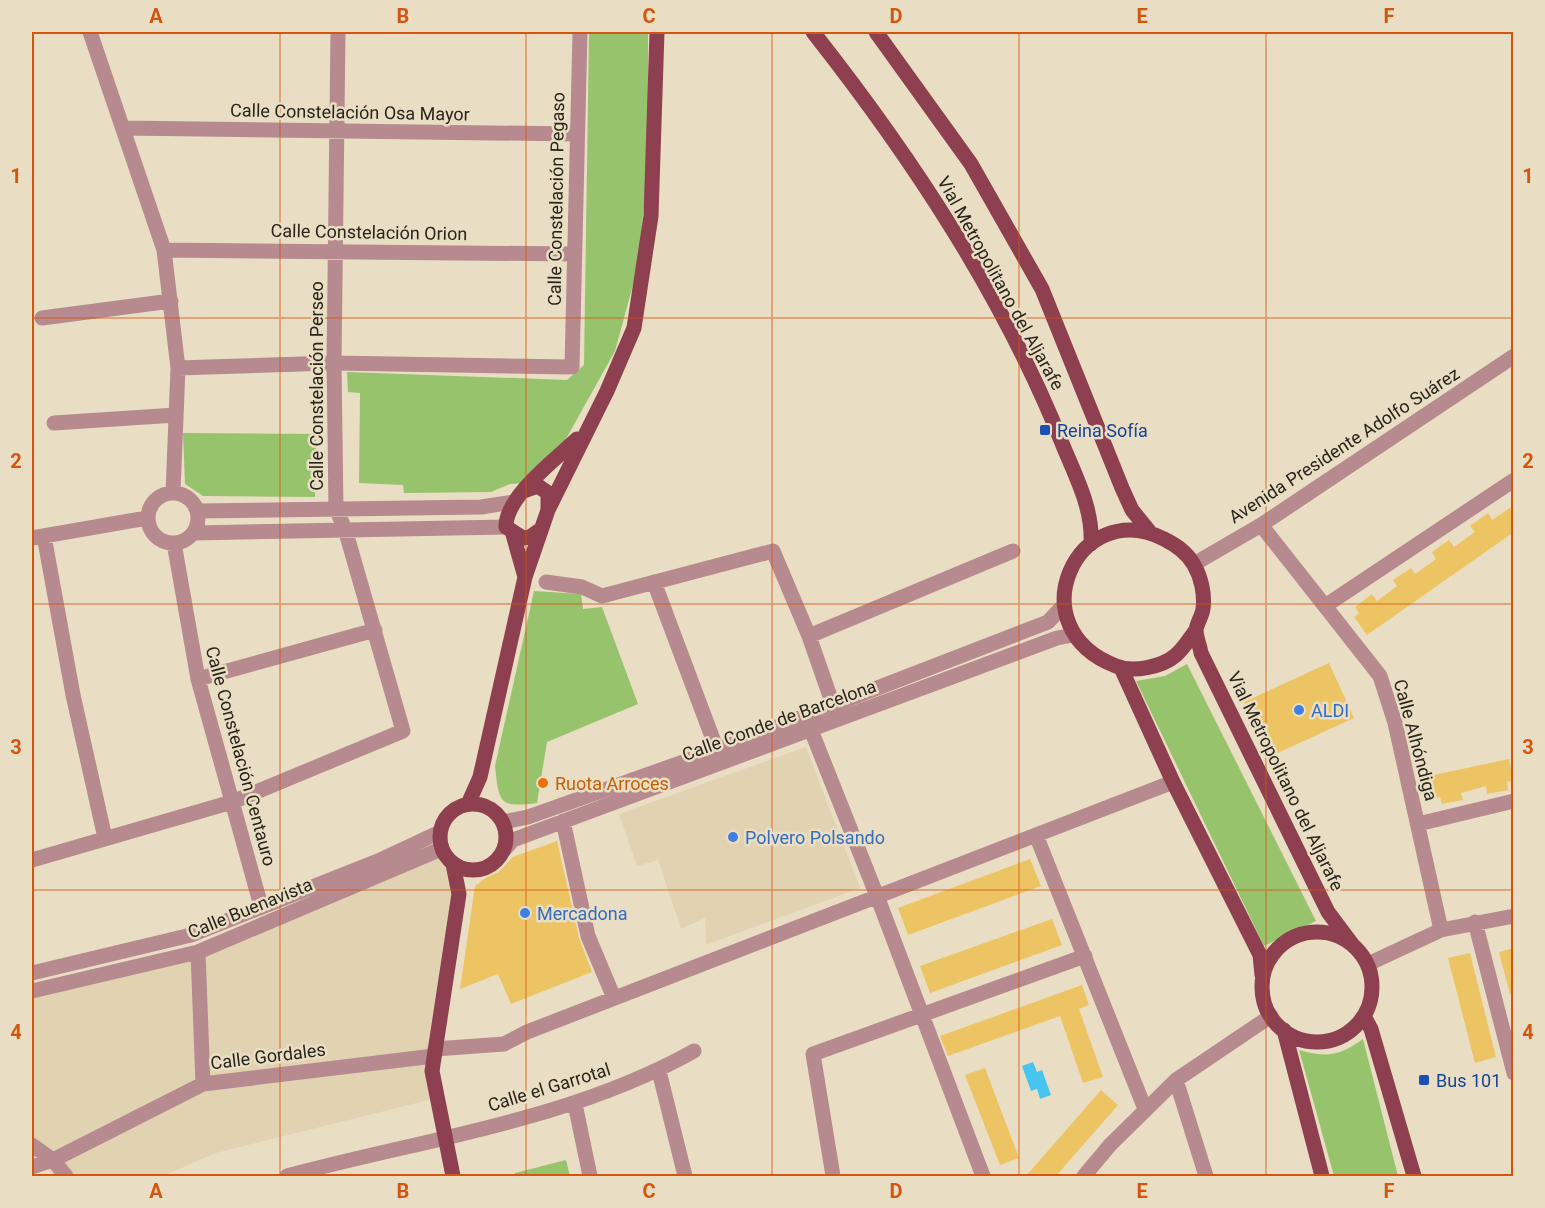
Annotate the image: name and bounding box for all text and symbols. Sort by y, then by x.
text: A [149,4,163,28]
text: B [397,4,409,28]
text: C [642,4,656,28]
text: D [890,4,903,28]
text: E [1136,4,1148,28]
text: F [1384,4,1395,28]
street label: Calle Constelación Pegaso [544,92,568,306]
street label: Calle Constelación Osa Mayor [230,99,470,125]
text: 1 [10,164,22,188]
text: 1 [1522,164,1534,188]
street label: Vial Metropolitano del Aljarafe [933,172,1069,394]
street label: Calle Constelación Orion [271,220,467,244]
street label: Calle Constelación Perseo [306,281,327,491]
street label: Avenida Presidente Adolfo Suárez [1225,362,1463,527]
place label: Reina Sofía [1057,420,1148,441]
marker: Reina Sofía [1038,423,1052,437]
text: 2 [10,449,22,473]
text: 2 [1522,449,1534,473]
street label: Calle Constelación Centauro [202,644,280,868]
street label: Vial Metropolitano del Aljarafe [1224,668,1348,894]
street label: Calle Conde de Barcelona [679,675,879,765]
street label: Calle Alhóndiga [1390,677,1442,803]
place label: ALDI [1311,700,1349,721]
marker: ALDI [1292,703,1306,717]
text: 3 [10,735,22,759]
text: 3 [1522,735,1534,759]
place label: Ruota Arroces [555,773,669,794]
marker: Ruota Arroces [536,776,550,790]
place label: Polvero Polsando [745,827,885,848]
marker: Polvero Polsando [726,830,740,844]
street label: Calle Buenavista [185,873,315,943]
place label: Mercadona [537,903,628,924]
marker: Mercadona [518,906,532,920]
text: 4 [10,1020,22,1044]
text: 4 [1522,1020,1534,1044]
street label: Calle Gordales [209,1039,327,1073]
street label: Calle el Garrotal [485,1058,613,1116]
place label: Bus 101 [1436,1070,1501,1091]
marker: Bus 101 [1417,1073,1431,1087]
text: A [149,1179,163,1203]
text: B [397,1179,409,1203]
text: C [642,1179,656,1203]
text: D [890,1179,903,1203]
text: E [1136,1179,1148,1203]
text: F [1384,1179,1395,1203]

